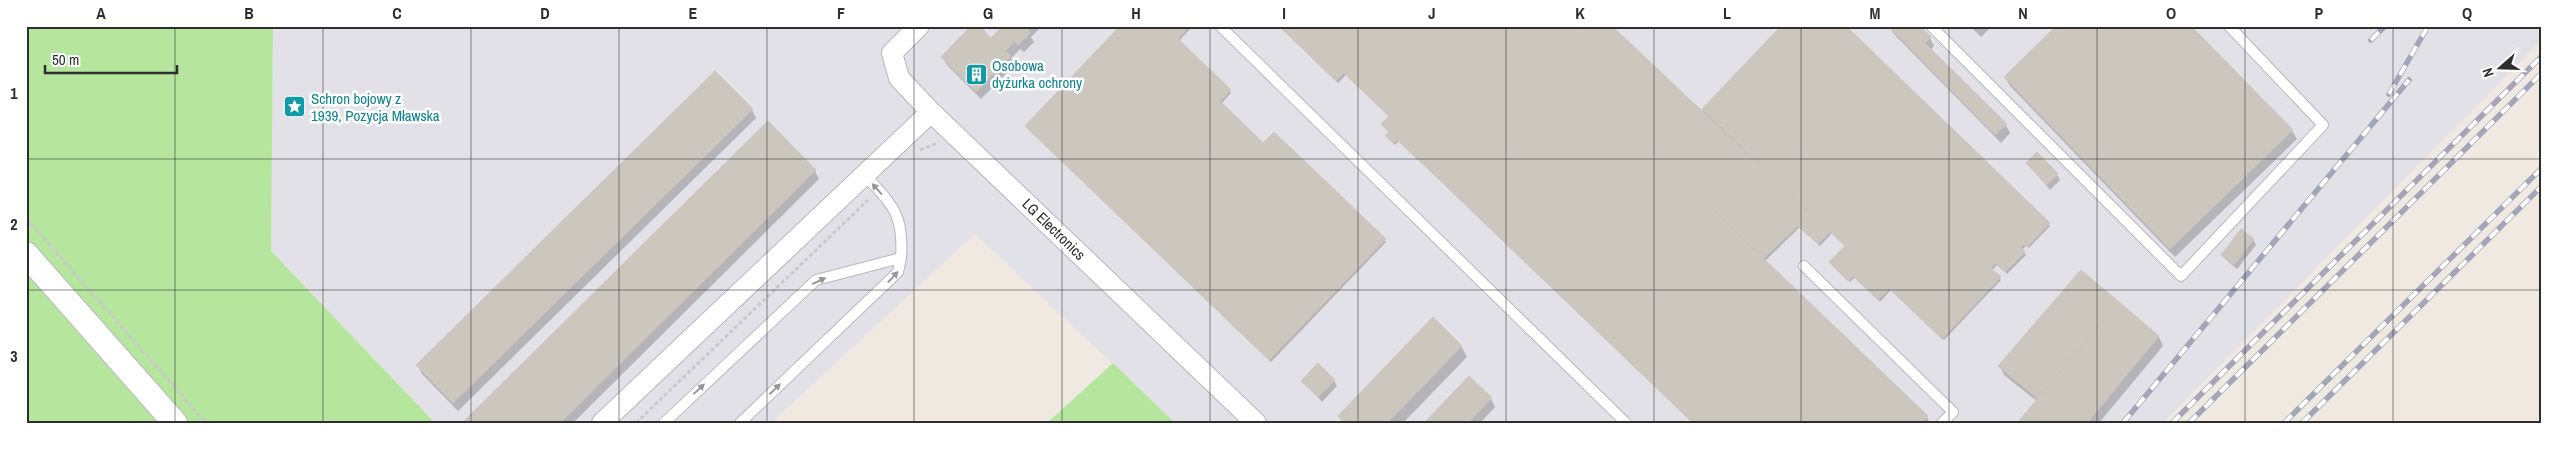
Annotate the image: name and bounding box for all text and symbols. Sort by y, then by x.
text: A [96,2,106,24]
text: B [244,2,254,24]
text: C [392,2,402,24]
text: D [540,2,550,24]
text: E [689,2,698,24]
text: F [837,2,845,24]
text: G [983,2,993,24]
text: H [1131,2,1141,24]
text: I [1282,2,1286,24]
text: J [1428,2,1436,24]
text: K [1575,2,1585,24]
text: L [1723,2,1731,24]
text: M [1870,2,1881,24]
text: N [2018,2,2028,24]
text: O [2166,2,2176,24]
text: P [2315,2,2324,24]
text: Q [2462,2,2472,24]
scale bar [45,42,178,74]
north arrow [2476,42,2526,92]
text: 50 m [52,49,79,70]
place label: Osobowa dyżurka ochrony [992,55,1083,93]
building icon: Osobowa dyżurka ochrony [964,62,988,86]
text: N [2478,65,2498,79]
text: 1 [10,82,18,104]
place label: Schron bojowy z 1939, Pozycja Mławska [311,88,440,126]
place icon: Schron bojowy z 1939, Pozycja Mławska [283,95,307,119]
one-way arrow [871,183,883,195]
street label: LG Electronics [1018,193,1090,265]
text: 2 [10,213,18,235]
one-way arrow [887,271,899,283]
one-way arrow [812,276,826,284]
text: 3 [10,345,18,367]
one-way arrow [693,383,705,395]
one-way arrow [769,383,781,395]

